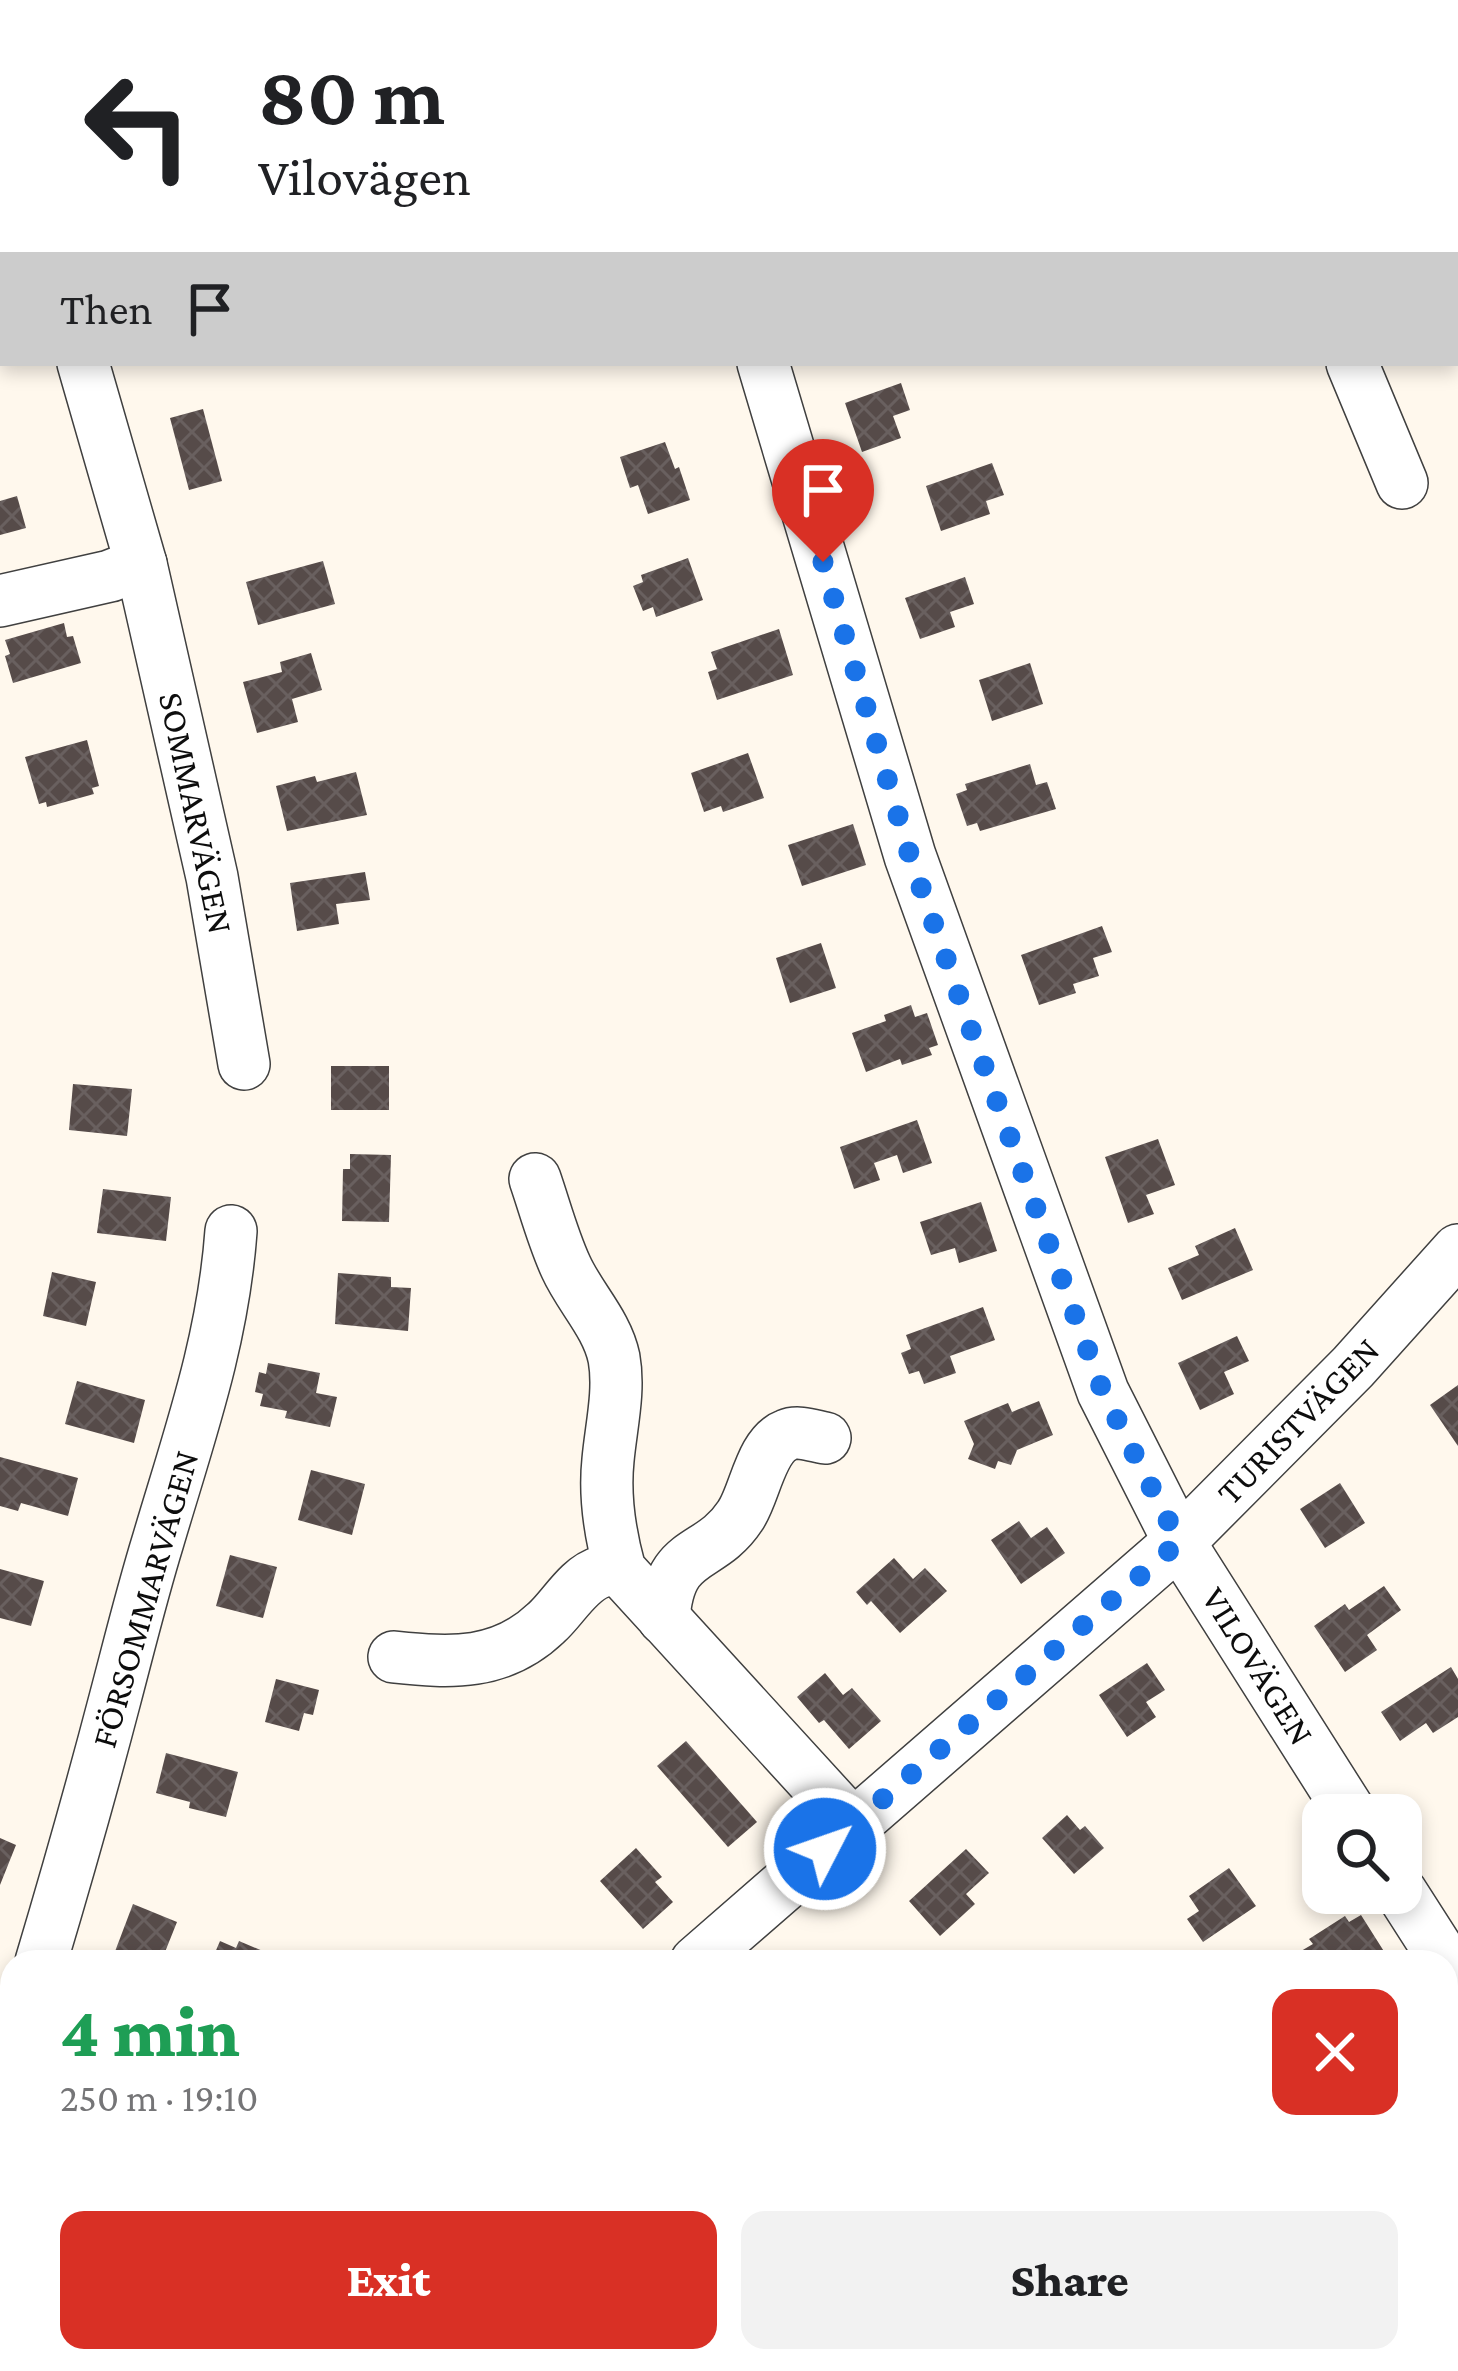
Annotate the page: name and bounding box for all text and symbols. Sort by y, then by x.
icon: left [60,48,216,204]
text: 80 m [258,49,445,142]
text: Vilovägen [258,147,471,207]
icon: arrive [177,276,243,342]
text: Then [60,284,153,334]
pin [772,439,874,562]
icon: arrive [790,457,856,523]
street label: SOMMARVÄGEN [151,689,241,937]
street label: TURISTVÄGEN [1209,1330,1387,1512]
street label: FÖRSOMMARVÄGEN [83,1446,207,1752]
street label: VILOVÄGEN [1194,1580,1322,1752]
position arrow [762,1786,888,1912]
map controls [1302,1794,1422,1914]
button: search [1302,1794,1422,1914]
button: close [1272,1989,1398,2115]
text: 4 min [60,1991,240,2071]
text: 250 m · 19:10 [60,2076,258,2119]
button: Exit [60,2211,717,2349]
button: Share [741,2211,1398,2349]

